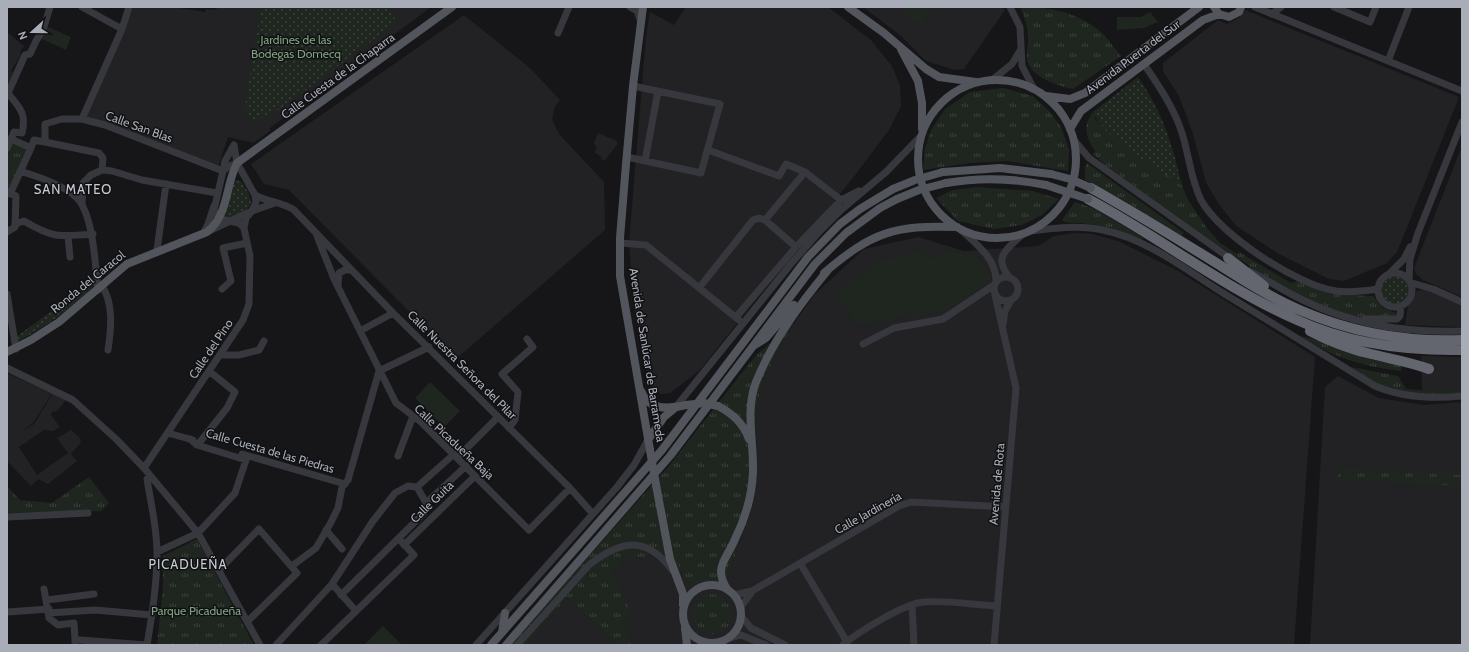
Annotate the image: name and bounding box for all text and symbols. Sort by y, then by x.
north arrow [12,12,52,52]
street label: Avenida Puerta del Sur [1083,16,1183,97]
text: N [15,29,31,42]
street label: Calle Cuesta de la Chaparra [278,29,398,122]
park label: Jardines de las Bodegas Domecq [251,32,341,61]
street label: Calle San Blas [104,107,175,146]
district label: SAN MATEO [34,181,112,197]
street label: Ronda del Caracol [48,247,128,316]
street label: Avenida de Sanlúcar de Barrameda [626,267,669,443]
street label: Calle Nuestra Señora del Pilar [405,307,520,422]
street label: Calle del Pino [185,316,236,381]
street label: Calle Picadueña Baja [411,401,498,483]
street label: Calle Cuesta de las Piedras [204,425,336,476]
street label: Avenida de Rota [985,442,1008,526]
street label: Calle Guita [407,477,457,526]
street label: Calle Jardinería [832,488,904,537]
district label: PICADUEÑA [149,556,228,572]
park label: Parque Picadueña [151,603,241,618]

